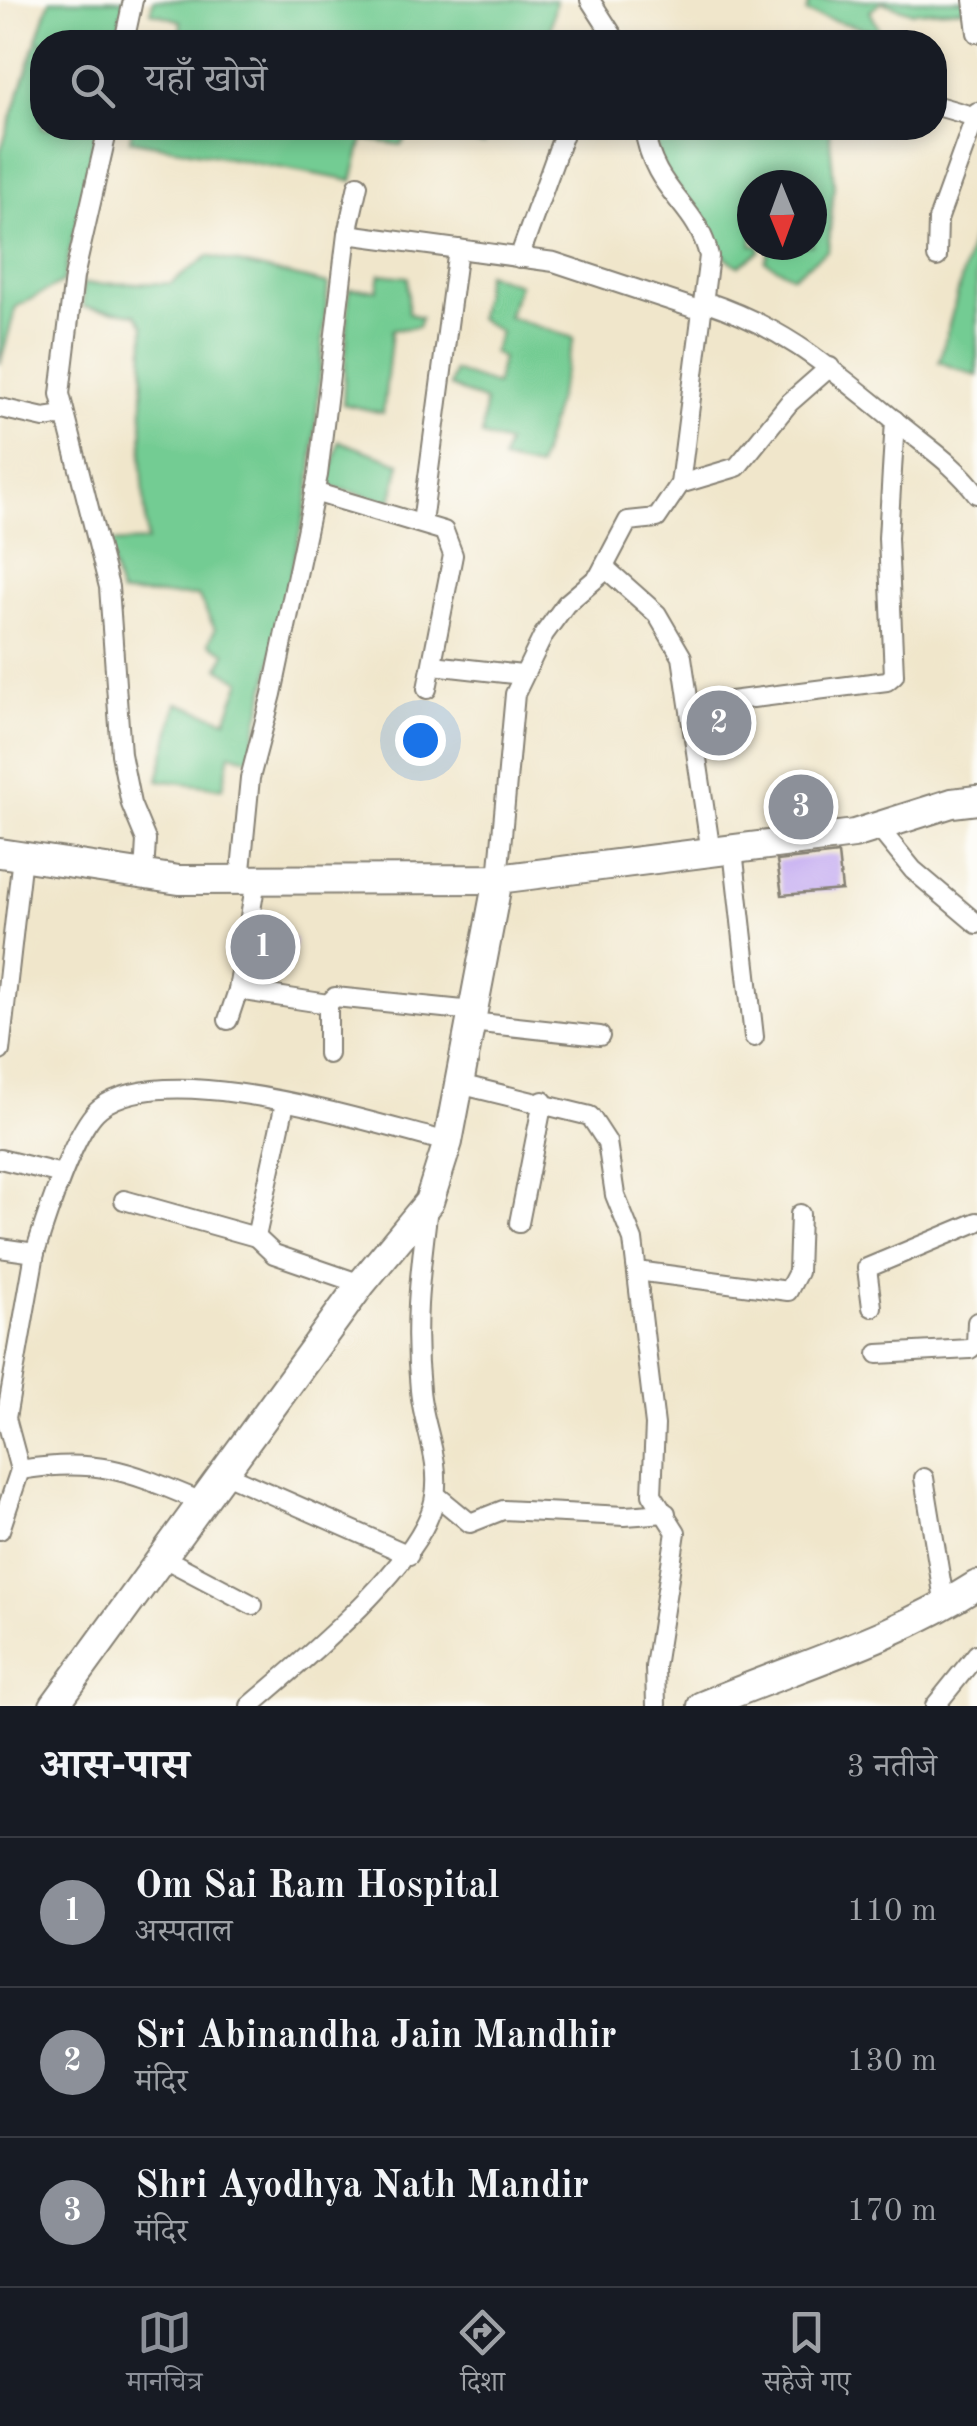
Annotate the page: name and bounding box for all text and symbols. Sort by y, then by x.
search box [30,30,947,140]
icon: search [65,58,120,113]
text: यहाँ खोजें [145,62,267,100]
north arrow [737,170,827,260]
pin: 2 [686,686,752,760]
your location [395,715,446,766]
pin: 3 [768,770,834,844]
pin: 1 [230,910,296,984]
text: आस-पास [40,1746,189,1788]
text: 3 नतीजे [847,1752,937,1784]
text: Om Sai Ram Hospital [135,1868,500,1906]
text: 1 [63,1896,82,1928]
text: 110 m [847,1896,937,1928]
text: अस्पताल [135,1917,232,1949]
text: Sri Abinandha Jain Mandhir [135,2018,617,2056]
text: 2 [63,2046,82,2078]
text: 130 m [847,2046,937,2078]
text: मंदिर [135,2067,187,2099]
text: Shri Ayodhya Nath Mandir [135,2168,589,2206]
text: 3 [63,2196,82,2228]
text: 170 m [847,2196,937,2228]
text: मंदिर [135,2217,187,2249]
tab: मानचित्र [126,2305,202,2409]
tab: दिशा [455,2305,510,2409]
tab: सहेजे गए [763,2305,851,2409]

